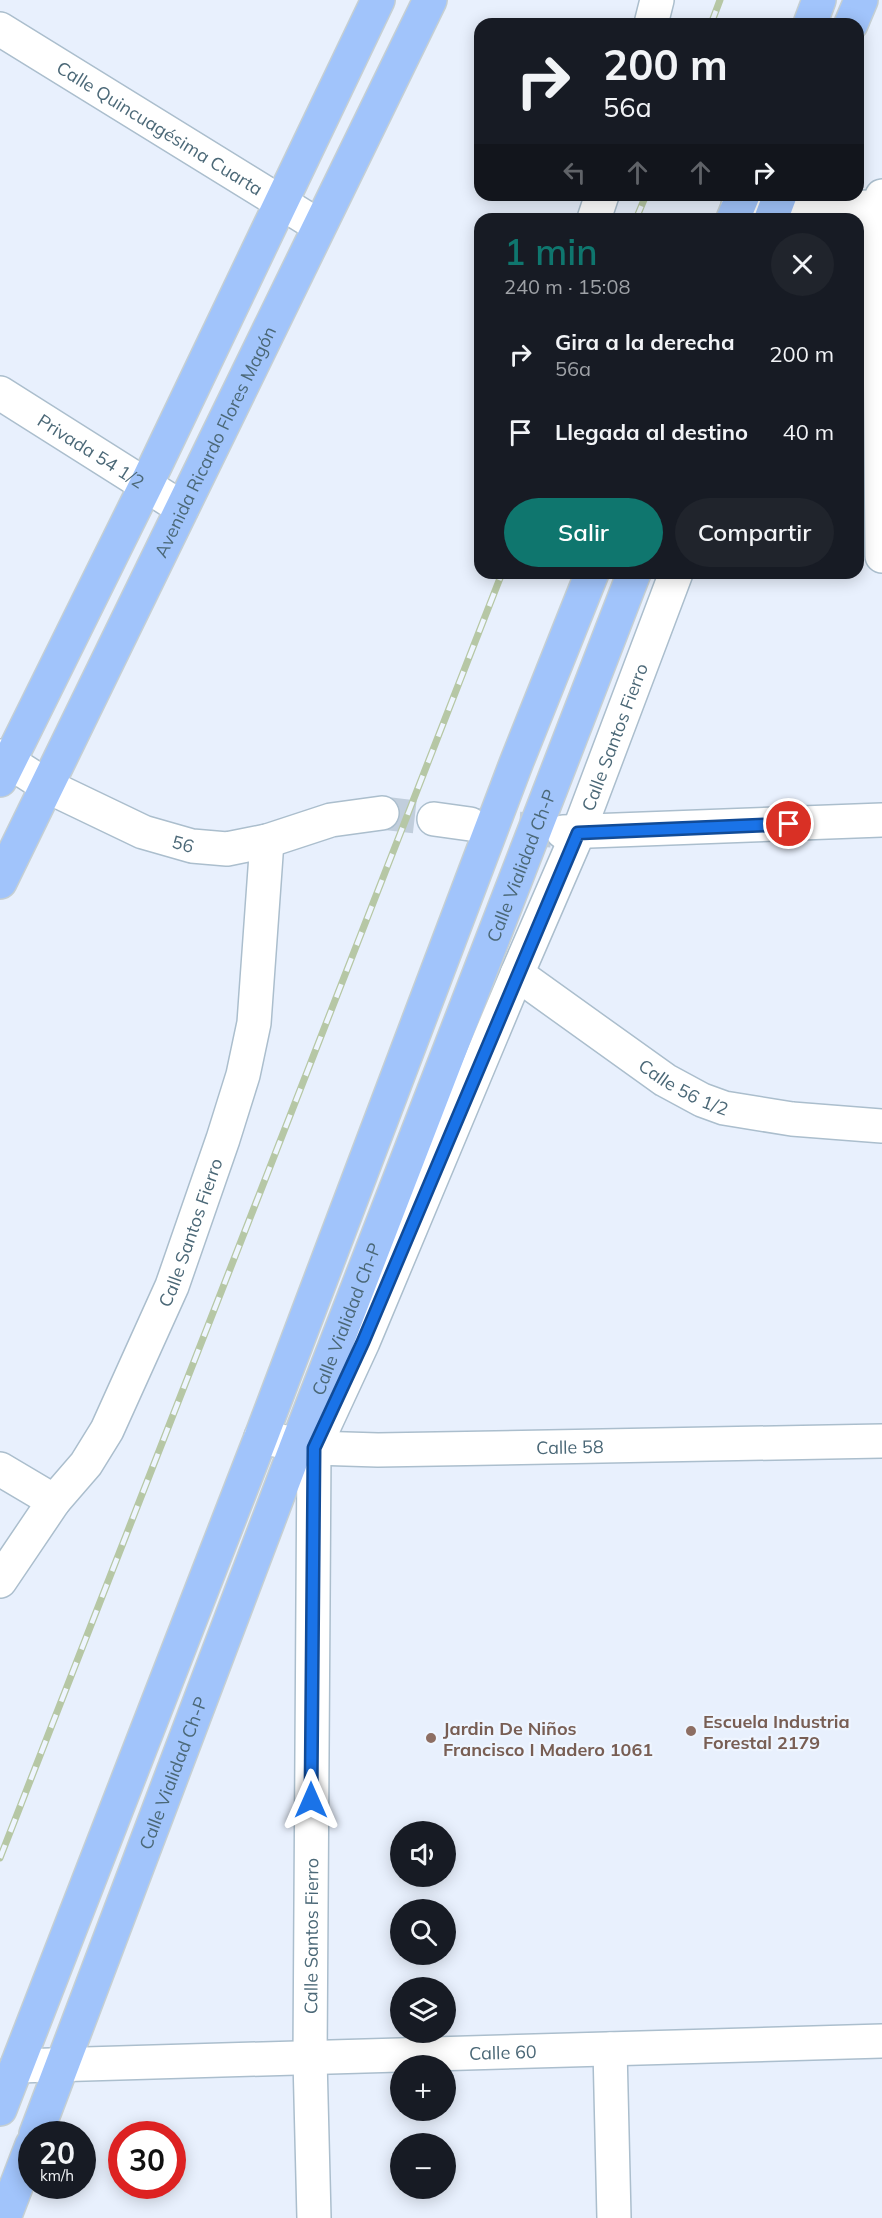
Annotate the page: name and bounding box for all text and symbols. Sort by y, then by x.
text: 200 m [603,38,728,91]
icon: right [504,42,582,120]
street label: Calle Quincuagésima Cuarta [53,55,267,200]
text: 56a [603,90,652,124]
icon: left [558,156,591,189]
icon: ahead [621,156,654,189]
icon: ahead [684,156,717,189]
icon: right [747,156,780,189]
text: 1 min [504,229,598,274]
button: close [771,233,834,296]
text: 240 m · 15:08 [504,274,630,299]
street label: Avenida Ricardo Flores Magón [149,322,281,561]
text: Gira a la derecha [555,328,735,356]
icon: right [504,338,537,371]
text: 200 m [769,340,834,368]
text: 56a [555,356,591,381]
street label: Privada 54 1/2 [34,408,149,493]
icon: arrive [504,416,537,449]
text: Llegada al destino [555,418,748,446]
text: 40 m [783,418,834,446]
button: Salir [504,498,663,567]
button: Compartir [675,498,834,567]
street label: Calle Santos Fierro [576,660,652,814]
street label: Calle Vialidad Ch-P [481,786,561,945]
pin [763,798,814,849]
icon: arrive [772,807,805,840]
street label: 56 [170,829,197,858]
street label: Calle 56 1/2 [634,1053,732,1120]
street label: Calle Santos Fierro [153,1155,227,1310]
street label: Calle Vialidad Ch-P [306,1239,386,1398]
street label: Calle 58 [536,1434,604,1459]
street label: Calle Vialidad Ch-P [133,1693,212,1853]
place label: Escuela Industria Forestal 2179 [703,1710,850,1754]
place label: Jardin De Niños Francisco I Madero 1061 [443,1717,653,1761]
marker: Escuela Industria Forestal 2179 [684,1724,698,1738]
marker: Jardin De Niños Francisco I Madero 1061 [424,1731,438,1745]
position arrow [279,1768,343,1832]
map controls [390,1821,456,2199]
button: sound [390,1821,456,1887]
street label: Calle Santos Fierro [299,1858,323,2014]
button: search [390,1899,456,1965]
button: layers [390,1977,456,2043]
street label: Calle 60 [469,2039,537,2064]
button: + [390,2055,456,2121]
speed limit sign: 30 [108,2121,186,2199]
button: − [390,2133,456,2199]
text: 20 [39,2134,75,2172]
text: km/h [40,2166,74,2185]

